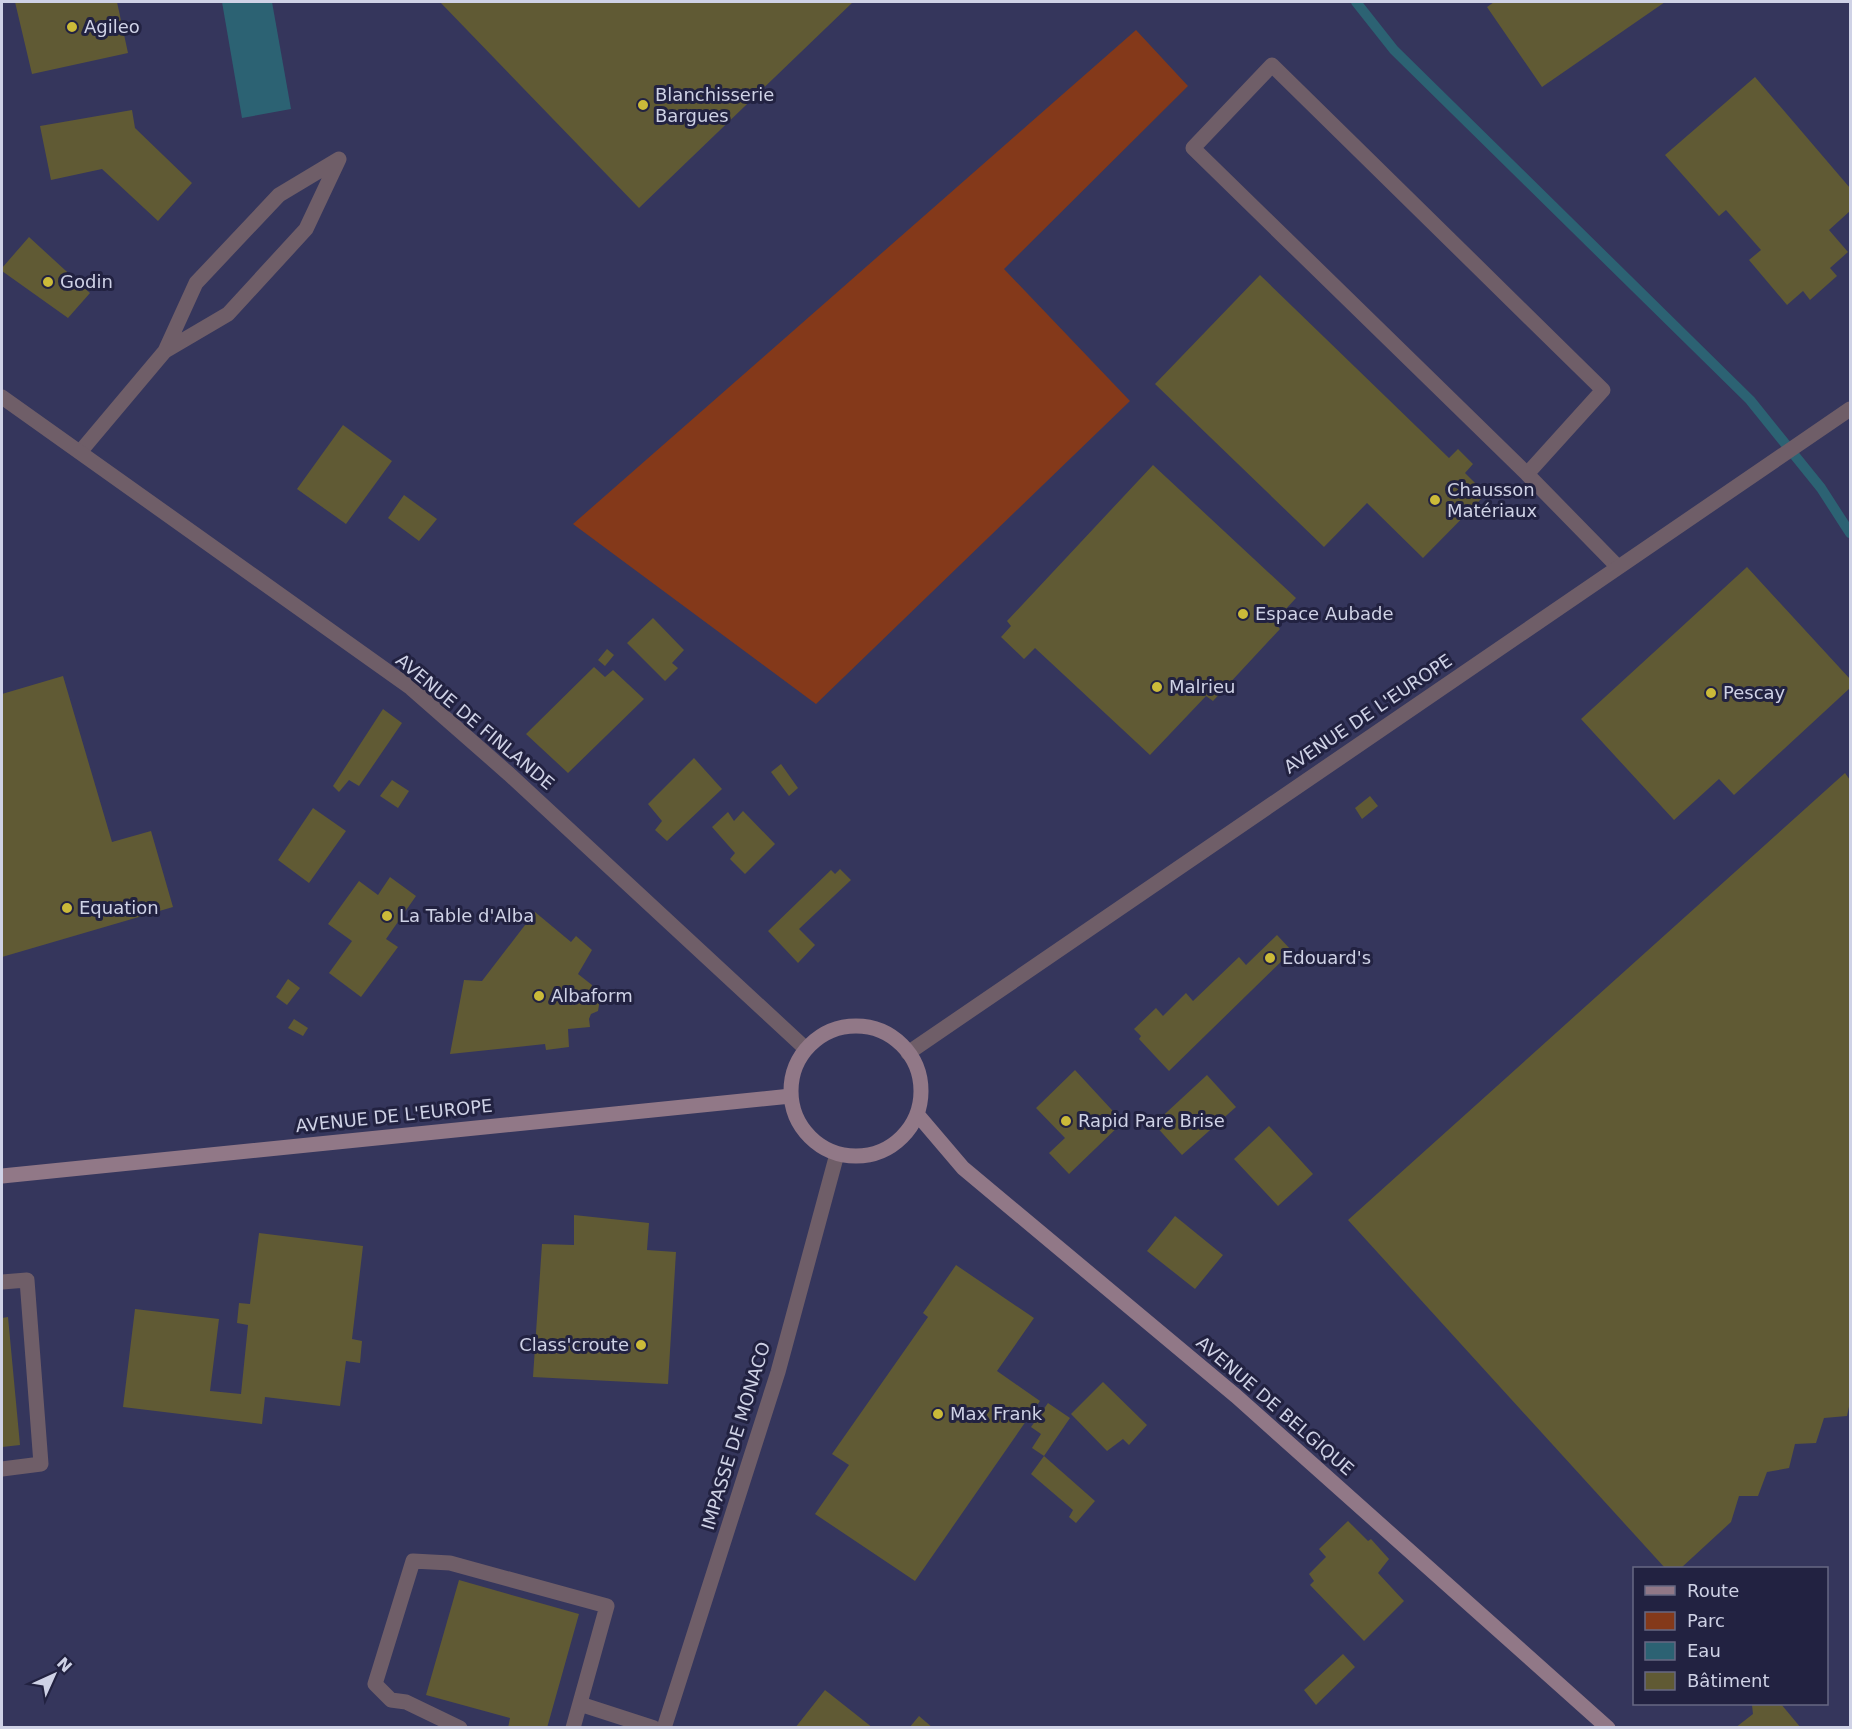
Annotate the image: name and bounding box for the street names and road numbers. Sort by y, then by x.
street label: AVENUE DE FINLANDE [392,649,559,794]
street label: AVENUE DE L'EUROPE [1280,650,1456,778]
street label: AVENUE DE L'EUROPE [294,1095,493,1136]
street label: AVENUE DE BELGIQUE [1192,1332,1358,1480]
street label: IMPASSE DE MONACO [697,1339,774,1532]

